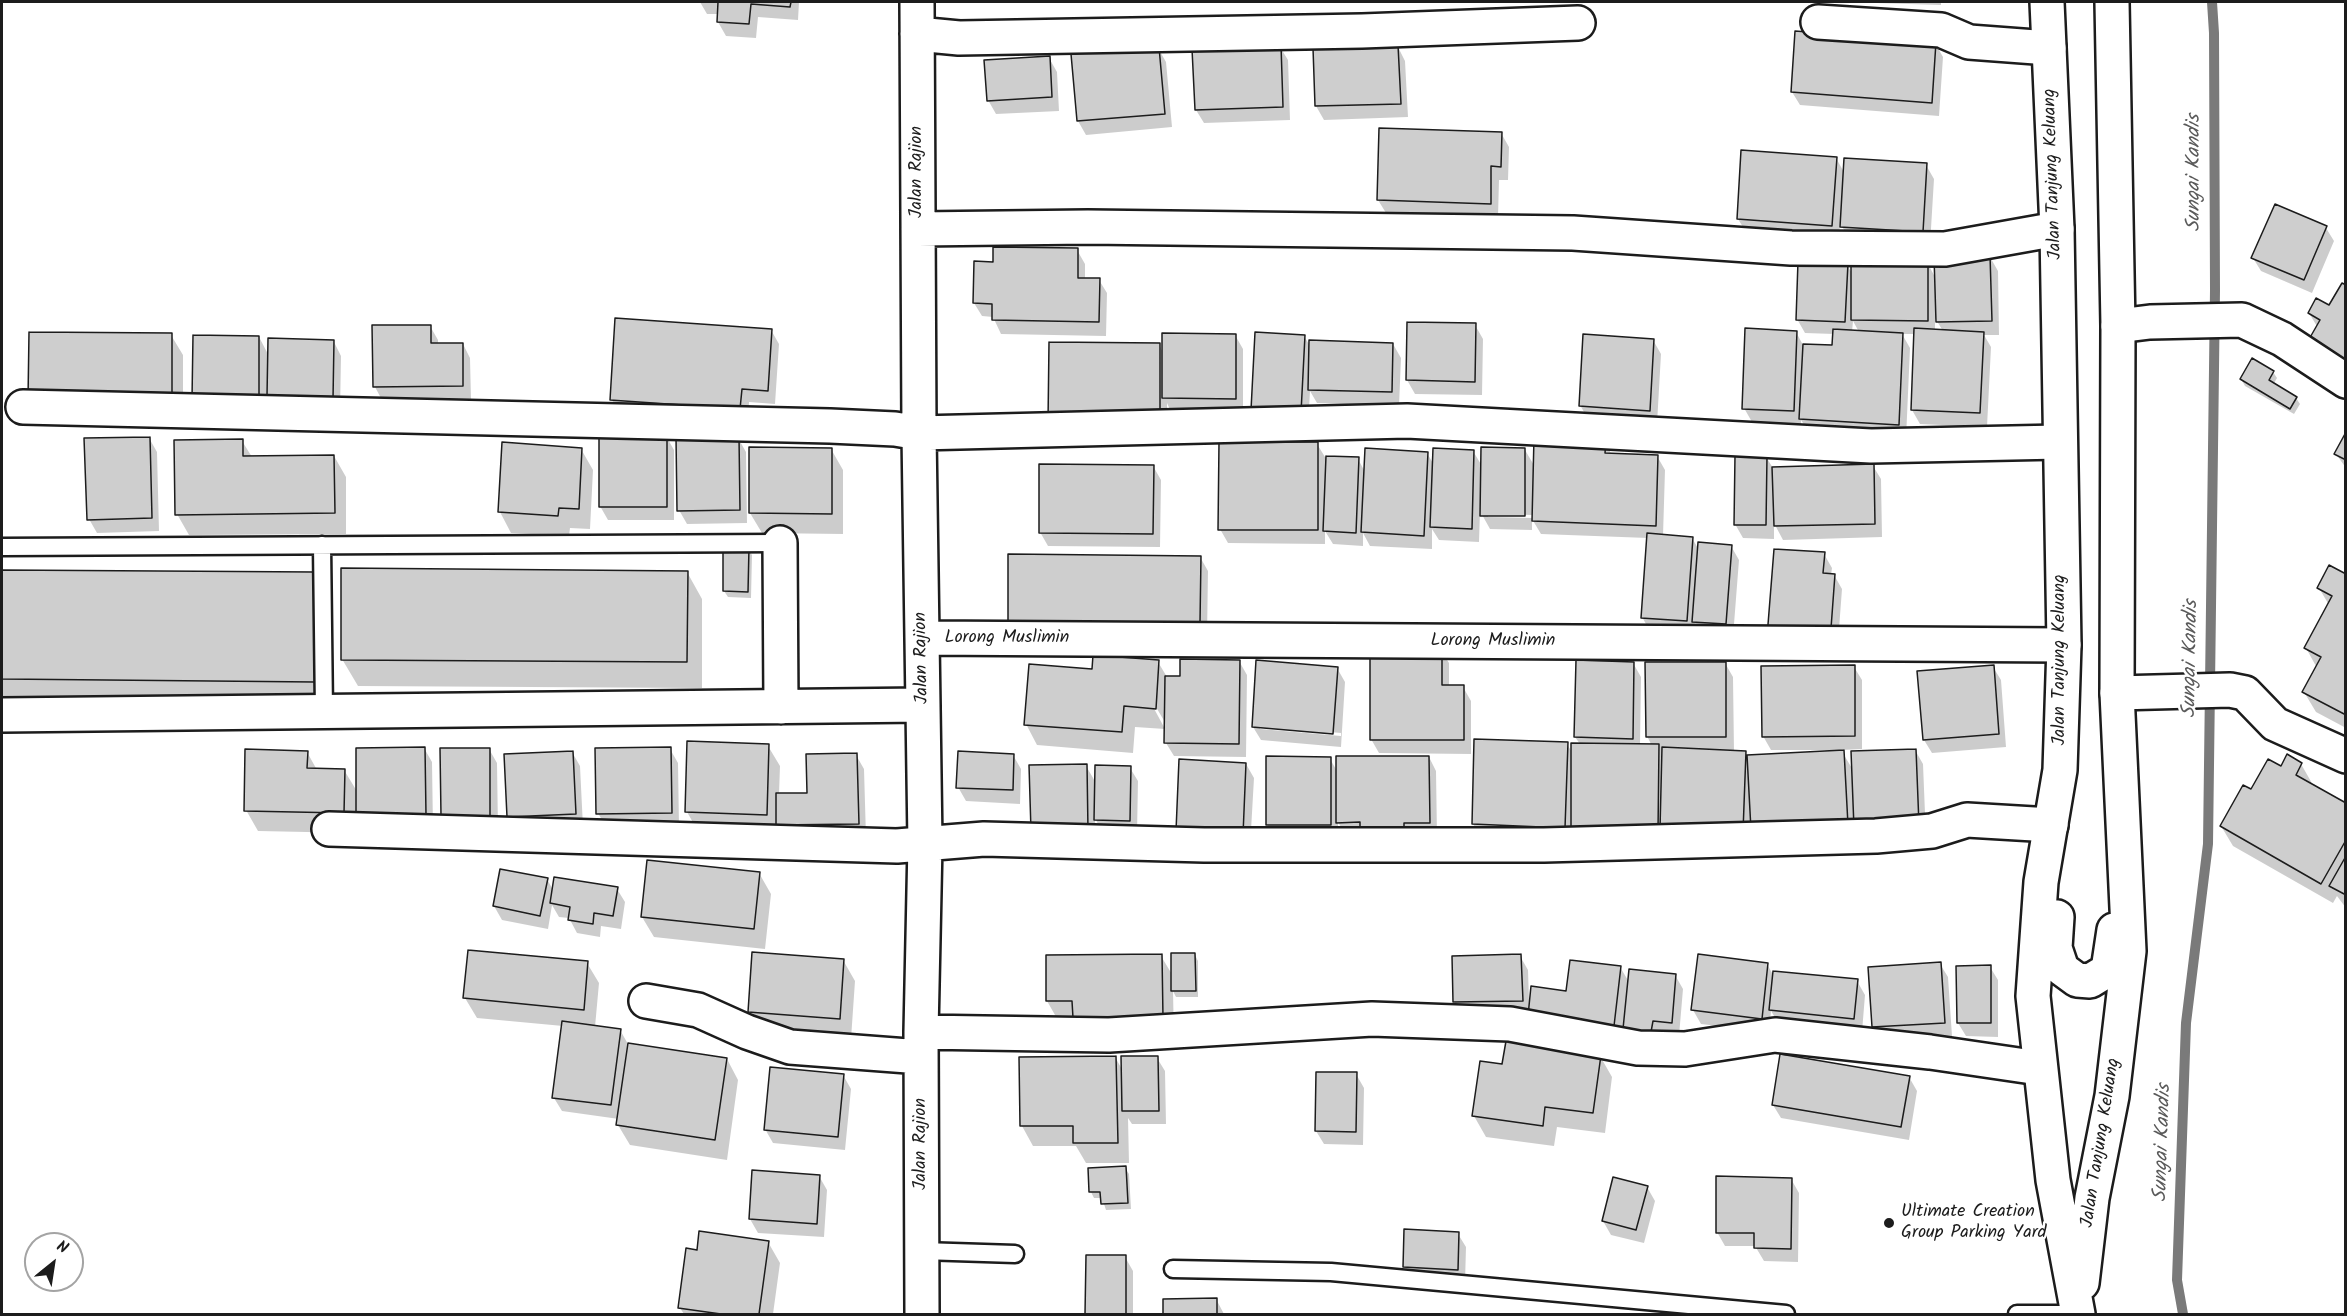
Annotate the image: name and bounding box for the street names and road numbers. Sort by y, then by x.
street label: Jalan Tanjung Keluang [2040,88,2068,260]
street label: Jalan Rajion [907,126,929,218]
street label: Jalan Tanjung Keluang [2050,574,2072,746]
street label: Jalan Rajion [911,612,935,704]
street label: Lorong Muslimin [945,628,1069,650]
street label: Lorong Muslimin [1431,631,1555,653]
street label: Jalan Tanjung Keluang [2078,1057,2126,1229]
street label: Jalan Rajion [911,1098,933,1190]

